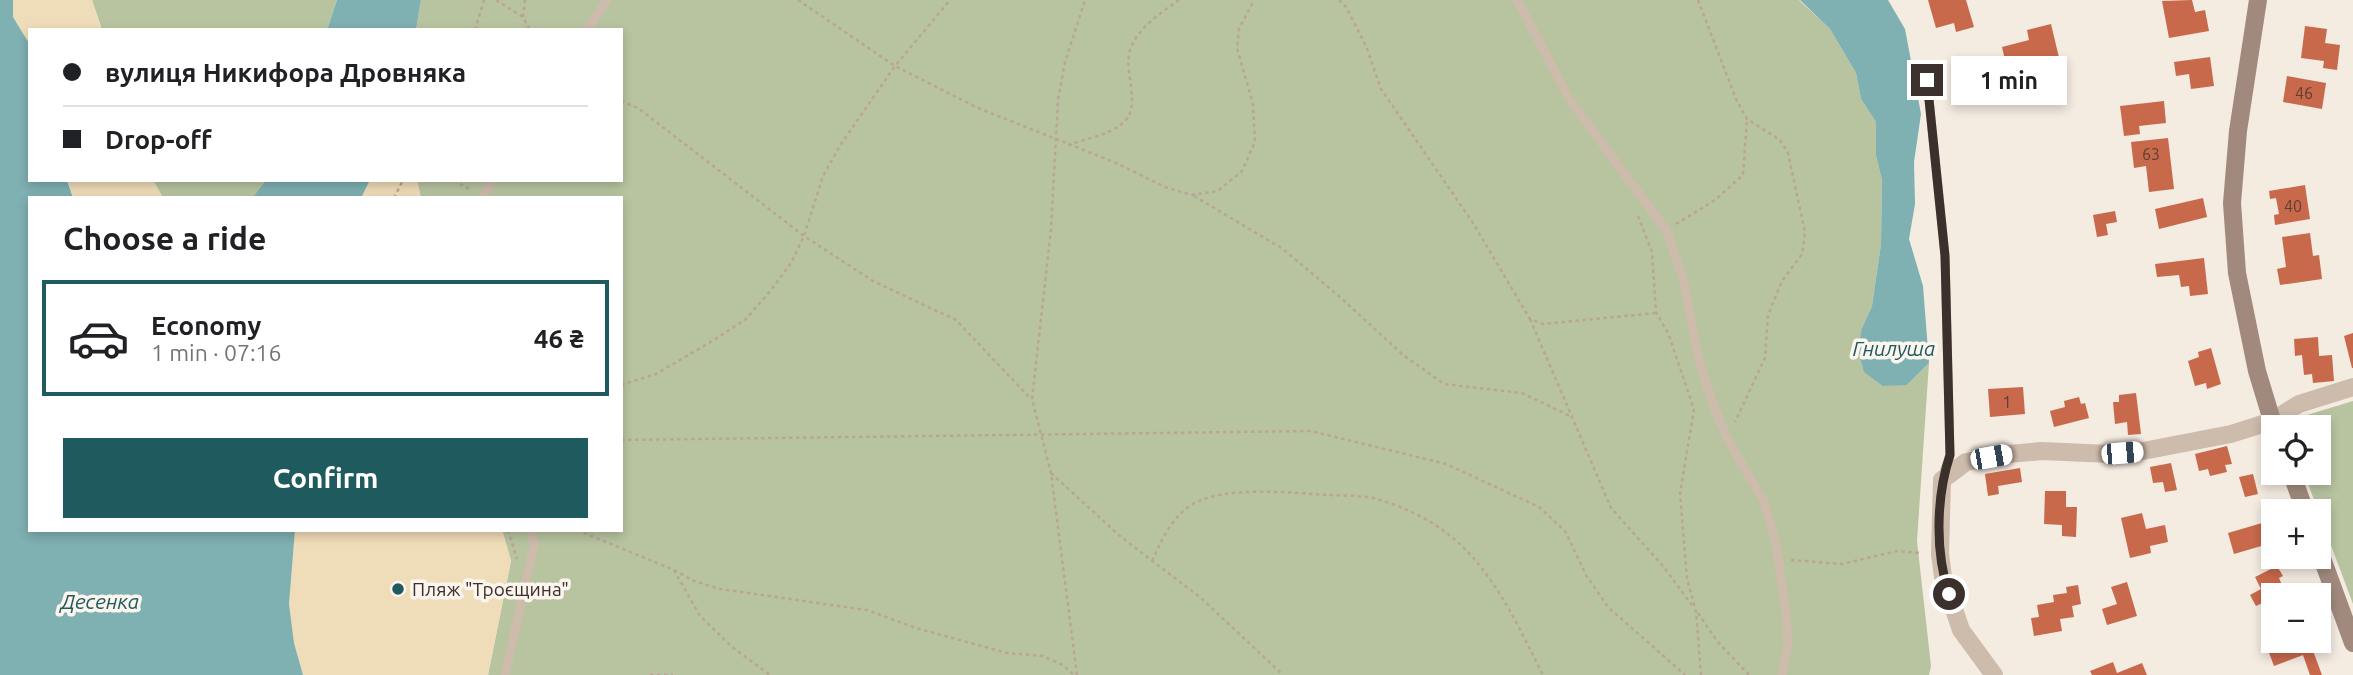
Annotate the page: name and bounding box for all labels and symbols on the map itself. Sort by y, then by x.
callout: 1 min [1952,56,2067,104]
route end [1911,64,1943,96]
house number: 46 [2295,84,2313,102]
house number: 63 [2142,145,2160,163]
house number: 40 [2284,197,2302,215]
water label: Гнилуша [1853,336,1935,360]
house number: 1 [2002,393,2012,411]
car [2101,441,2144,465]
car [1969,443,2014,471]
place label: Пляж "Троєщина" [412,578,569,600]
route start [1933,578,1965,610]
marker: Пляж "Троєщина" [390,581,406,597]
water label: Десенка [59,589,139,613]

